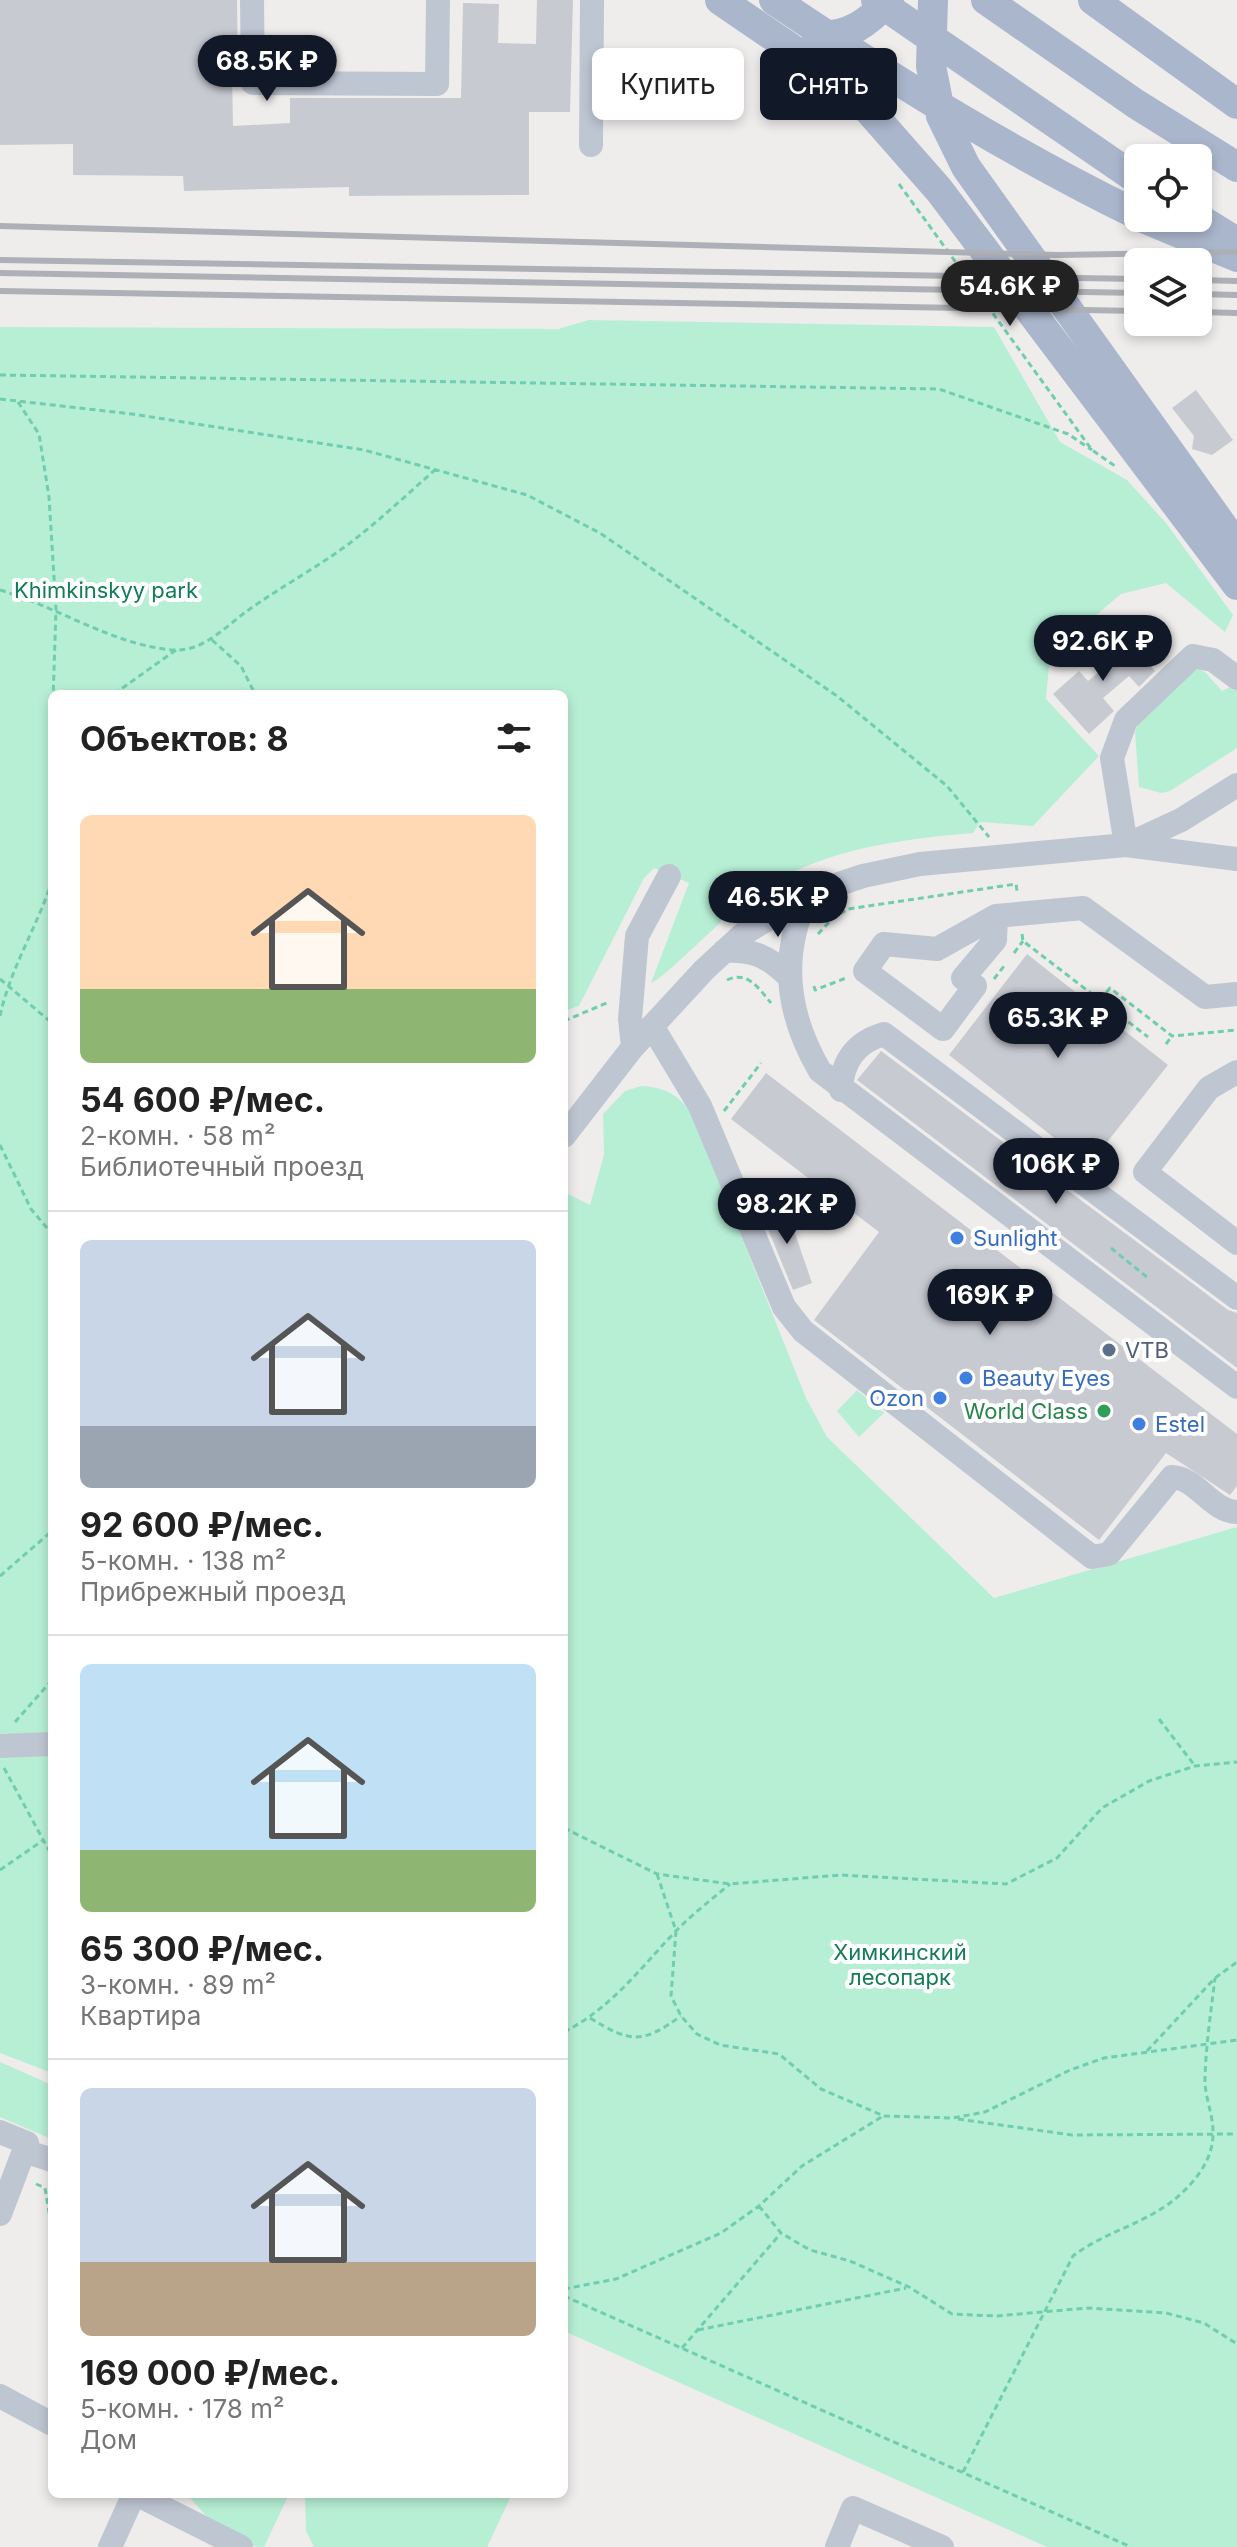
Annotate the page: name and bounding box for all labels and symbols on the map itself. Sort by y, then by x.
pin: 68.5K ₽ [193,35,341,103]
pin: 54.6K ₽ [936,260,1084,328]
park label: Khimkinskyy park [14,577,198,603]
pin: 92.6K ₽ [1029,615,1177,683]
pin: 46.5K ₽ [704,871,852,939]
pin: 65.3K ₽ [984,992,1132,1060]
pin: 106K ₽ [991,1138,1121,1206]
pin: 98.2K ₽ [713,1178,861,1246]
place label: Sunlight [973,1225,1057,1251]
marker: Sunlight [948,1229,966,1247]
pin: 169K ₽ [925,1269,1055,1337]
place label: VTB [1125,1337,1169,1363]
marker: VTB [1100,1341,1118,1359]
place label: Beauty Eyes [982,1365,1111,1391]
marker: Beauty Eyes [957,1369,975,1387]
place label: Ozon [869,1385,924,1411]
marker: Ozon [931,1389,949,1407]
place label: World Class [964,1398,1088,1424]
marker: World Class [1095,1402,1113,1420]
place label: Estel [1155,1411,1205,1437]
marker: Estel [1130,1415,1148,1433]
park label: Химкинский лесопарк [833,1939,967,1990]

